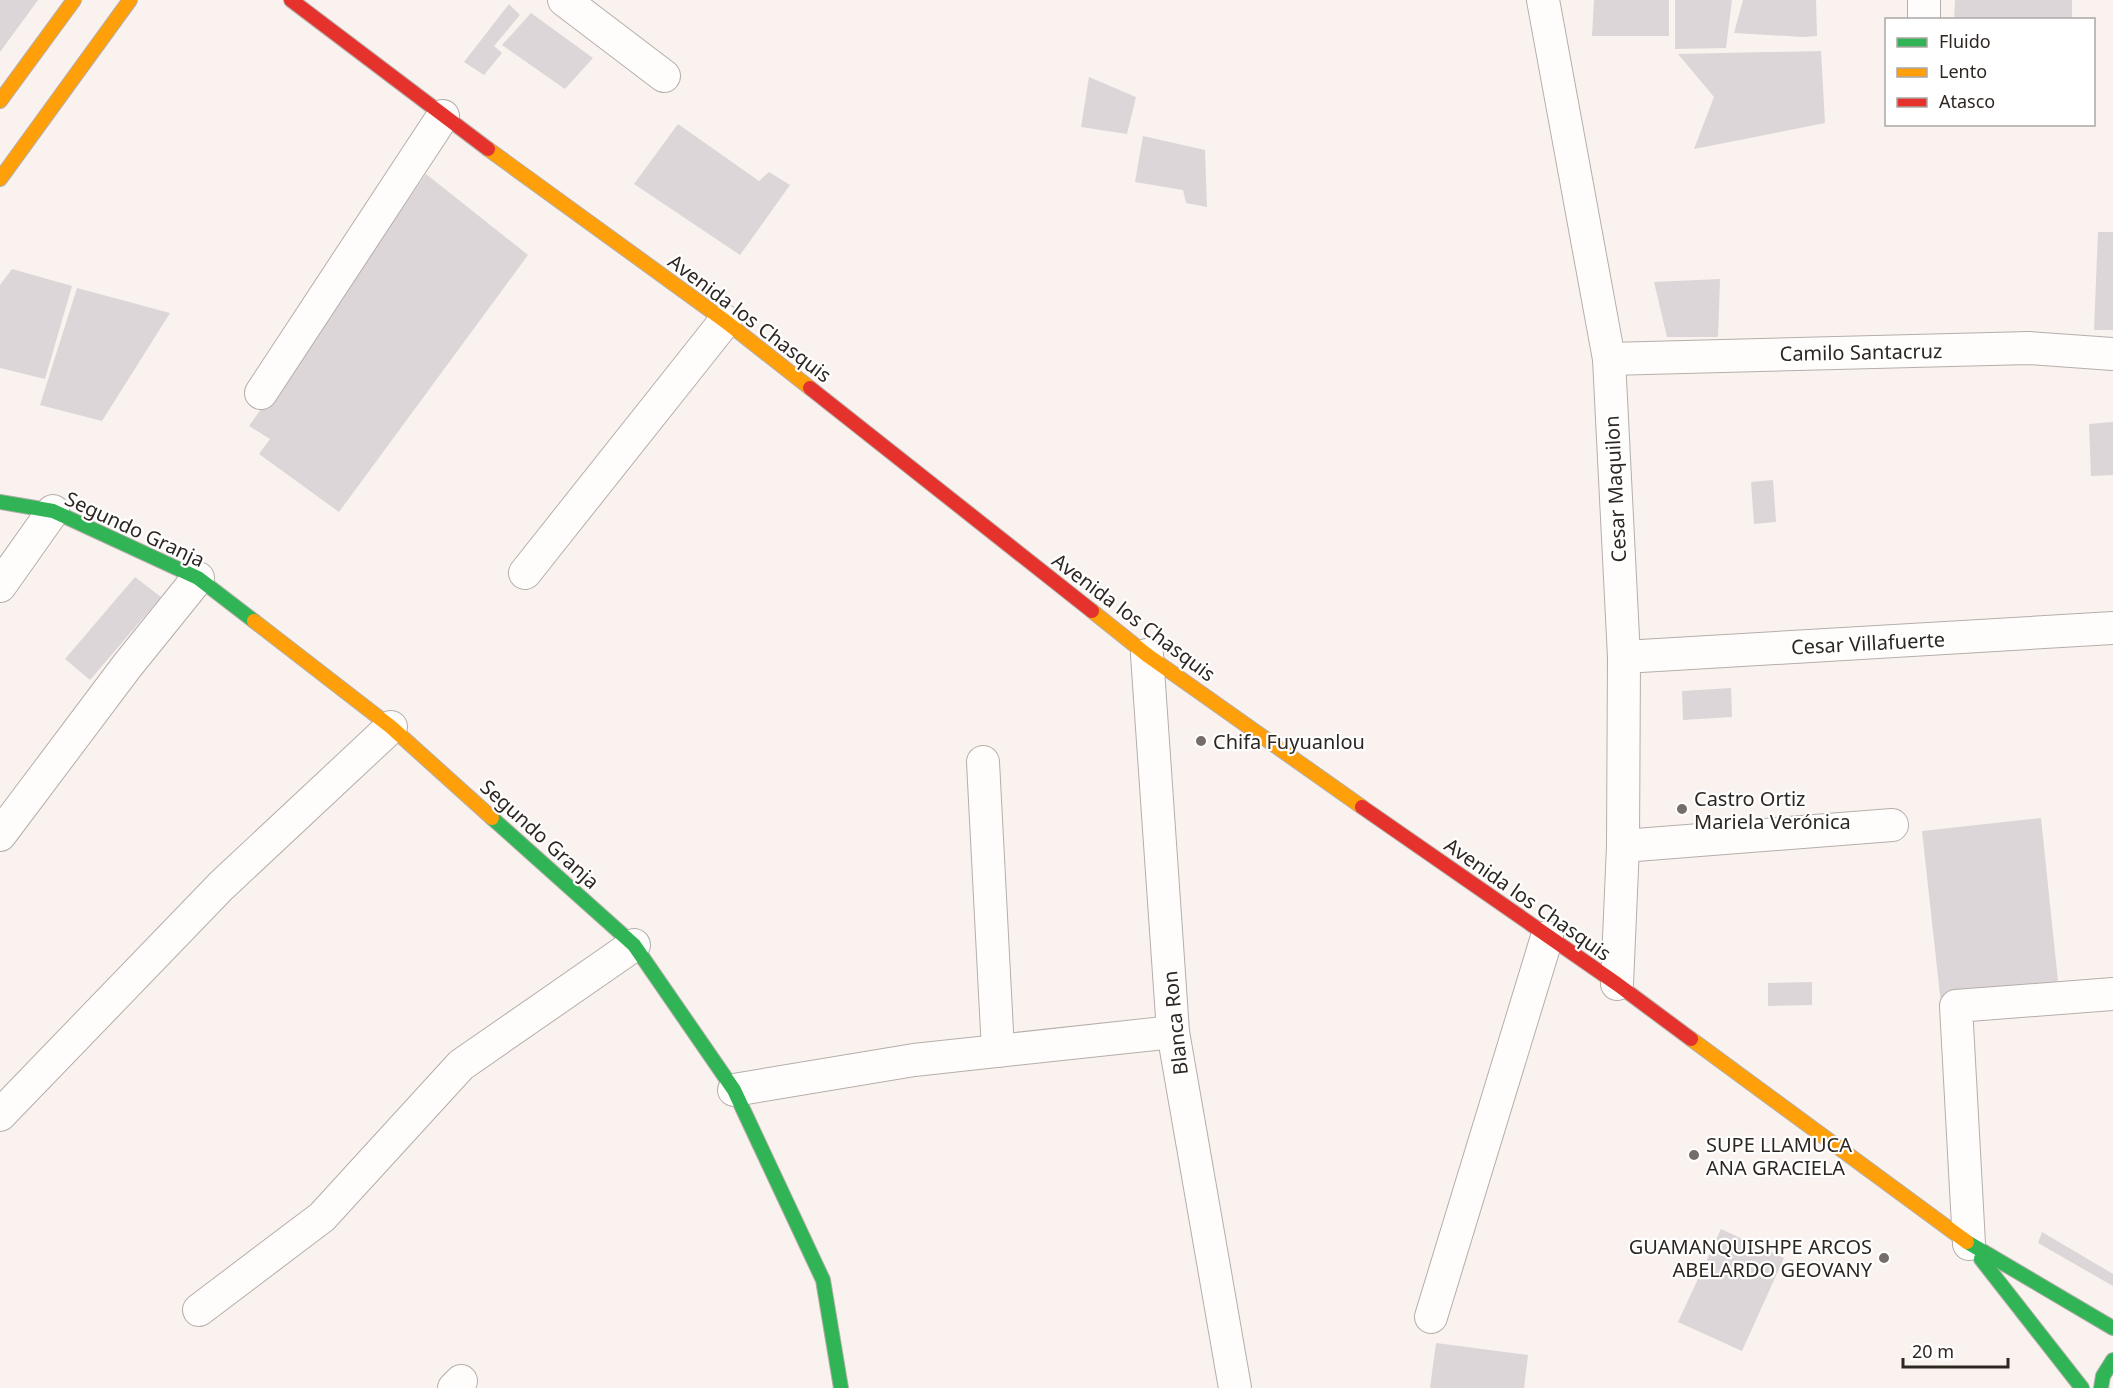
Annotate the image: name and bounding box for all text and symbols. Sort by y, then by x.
legend [1885,18,2095,126]
text: Fluido [1939,29,1991,53]
text: Lento [1939,59,1987,83]
text: Atasco [1939,89,1995,113]
street label: Avenida los Chasquis [663,248,837,388]
street label: Camilo Santacruz [1779,337,1943,367]
street label: Cesar Maquilon [1598,415,1632,563]
street label: Segundo Granja [61,485,209,573]
street label: Avenida los Chasquis [1047,547,1221,687]
street label: Cesar Villafuerte [1790,625,1946,661]
place label: Chifa Fuyuanlou [1213,728,1365,755]
marker: Chifa Fuyuanlou [1194,734,1208,748]
street label: Segundo Granja [475,773,605,895]
place label: Castro Ortiz Mariela Verónica [1694,785,1851,835]
marker: Castro Ortiz Mariela Verónica [1675,802,1689,816]
street label: Avenida los Chasquis [1439,831,1617,967]
street label: Blanca Ron [1156,970,1194,1076]
place label: SUPE LLAMUCA ANA GRACIELA [1706,1131,1852,1181]
marker: SUPE LLAMUCA ANA GRACIELA [1687,1148,1701,1162]
place label: GUAMANQUISHPE ARCOS ABELARDO GEOVANY [1629,1233,1873,1283]
marker: GUAMANQUISHPE ARCOS ABELARDO GEOVANY [1877,1251,1891,1265]
scale bar [1903,1331,2008,1369]
text: 20 m [1912,1339,1954,1363]

